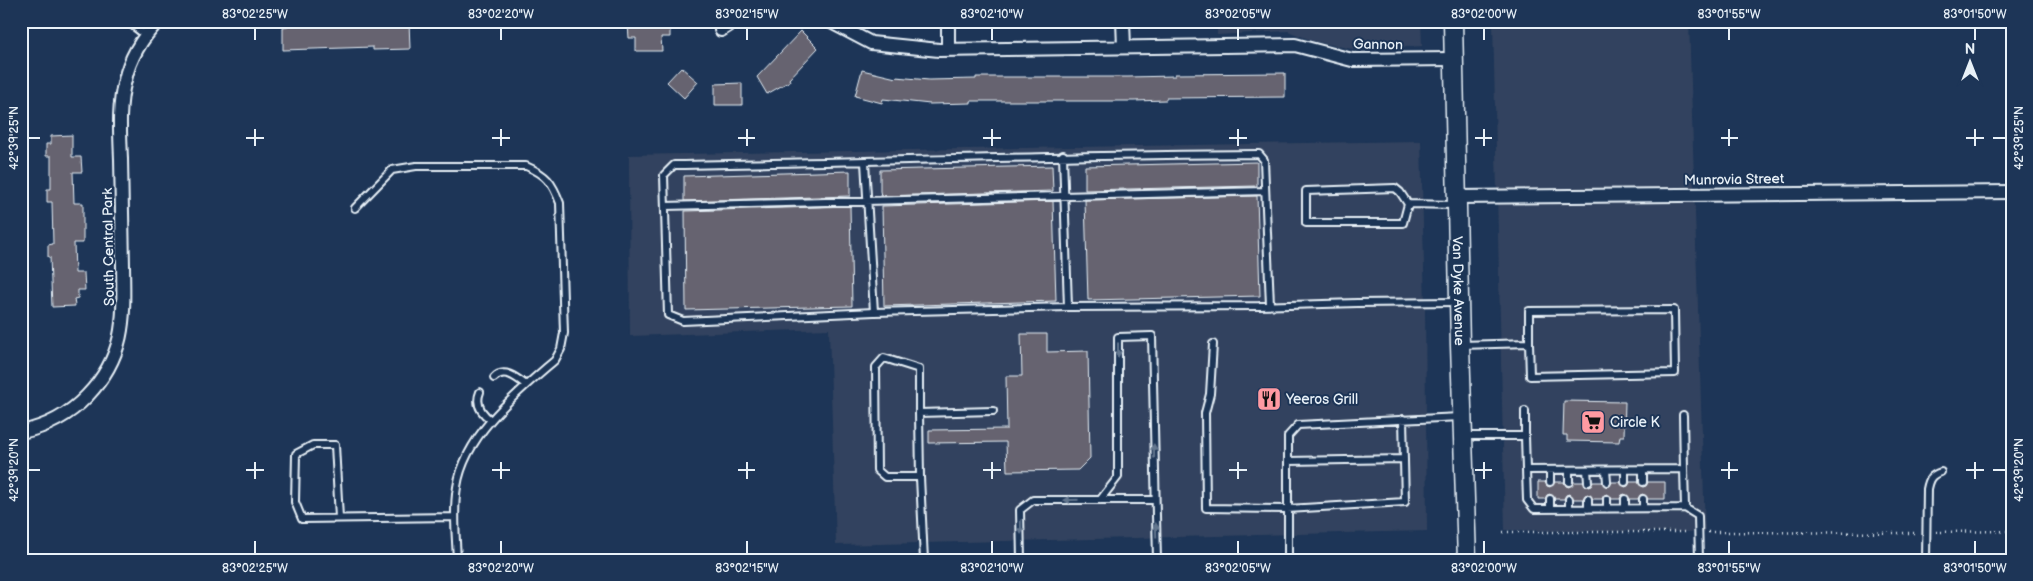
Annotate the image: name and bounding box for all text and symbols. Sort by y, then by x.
text: 83°02'25"W [222,7,288,22]
text: 83°02'20"W [468,7,534,22]
text: 83°02'15"W [715,7,779,22]
text: 83°02'10"W [960,7,1024,22]
text: 83°02'05"W [1205,7,1271,22]
text: 83°02'00"W [1451,7,1517,22]
text: 83°01'55"W [1697,7,1761,22]
text: 83°01'50"W [1943,7,2007,22]
street label: Gannon [1353,36,1403,53]
north arrow [1946,38,1996,88]
text: N [1965,41,1975,58]
text: 42°39'25"N [7,106,22,170]
text: 42°39'25"N [2012,106,2027,170]
street label: Munrovia Street [1684,170,1785,189]
street label: South Central Park [99,188,118,306]
street label: Van Dyke Avenue [1449,236,1468,346]
one-way arrow [1114,343,1122,359]
restaurant icon: Yeeros Grill [1256,386,1282,412]
place label: Yeeros Grill [1285,391,1358,408]
supermarket icon: Circle K [1580,409,1606,435]
place label: Circle K [1610,414,1661,431]
text: 42°39'20"N [7,438,22,502]
text: 42°39'20"N [2012,438,2027,502]
one-way arrow [1150,443,1158,459]
one-way arrow [1063,496,1079,504]
one-way arrow [1017,519,1025,535]
one-way arrow [1152,521,1160,537]
text: 83°02'25"W [222,561,288,576]
text: 83°02'20"W [468,561,534,576]
text: 83°02'15"W [715,561,779,576]
text: 83°02'10"W [960,561,1024,576]
text: 83°02'05"W [1205,561,1271,576]
text: 83°02'00"W [1451,561,1517,576]
text: 83°01'55"W [1697,561,1761,576]
text: 83°01'50"W [1943,561,2007,576]

